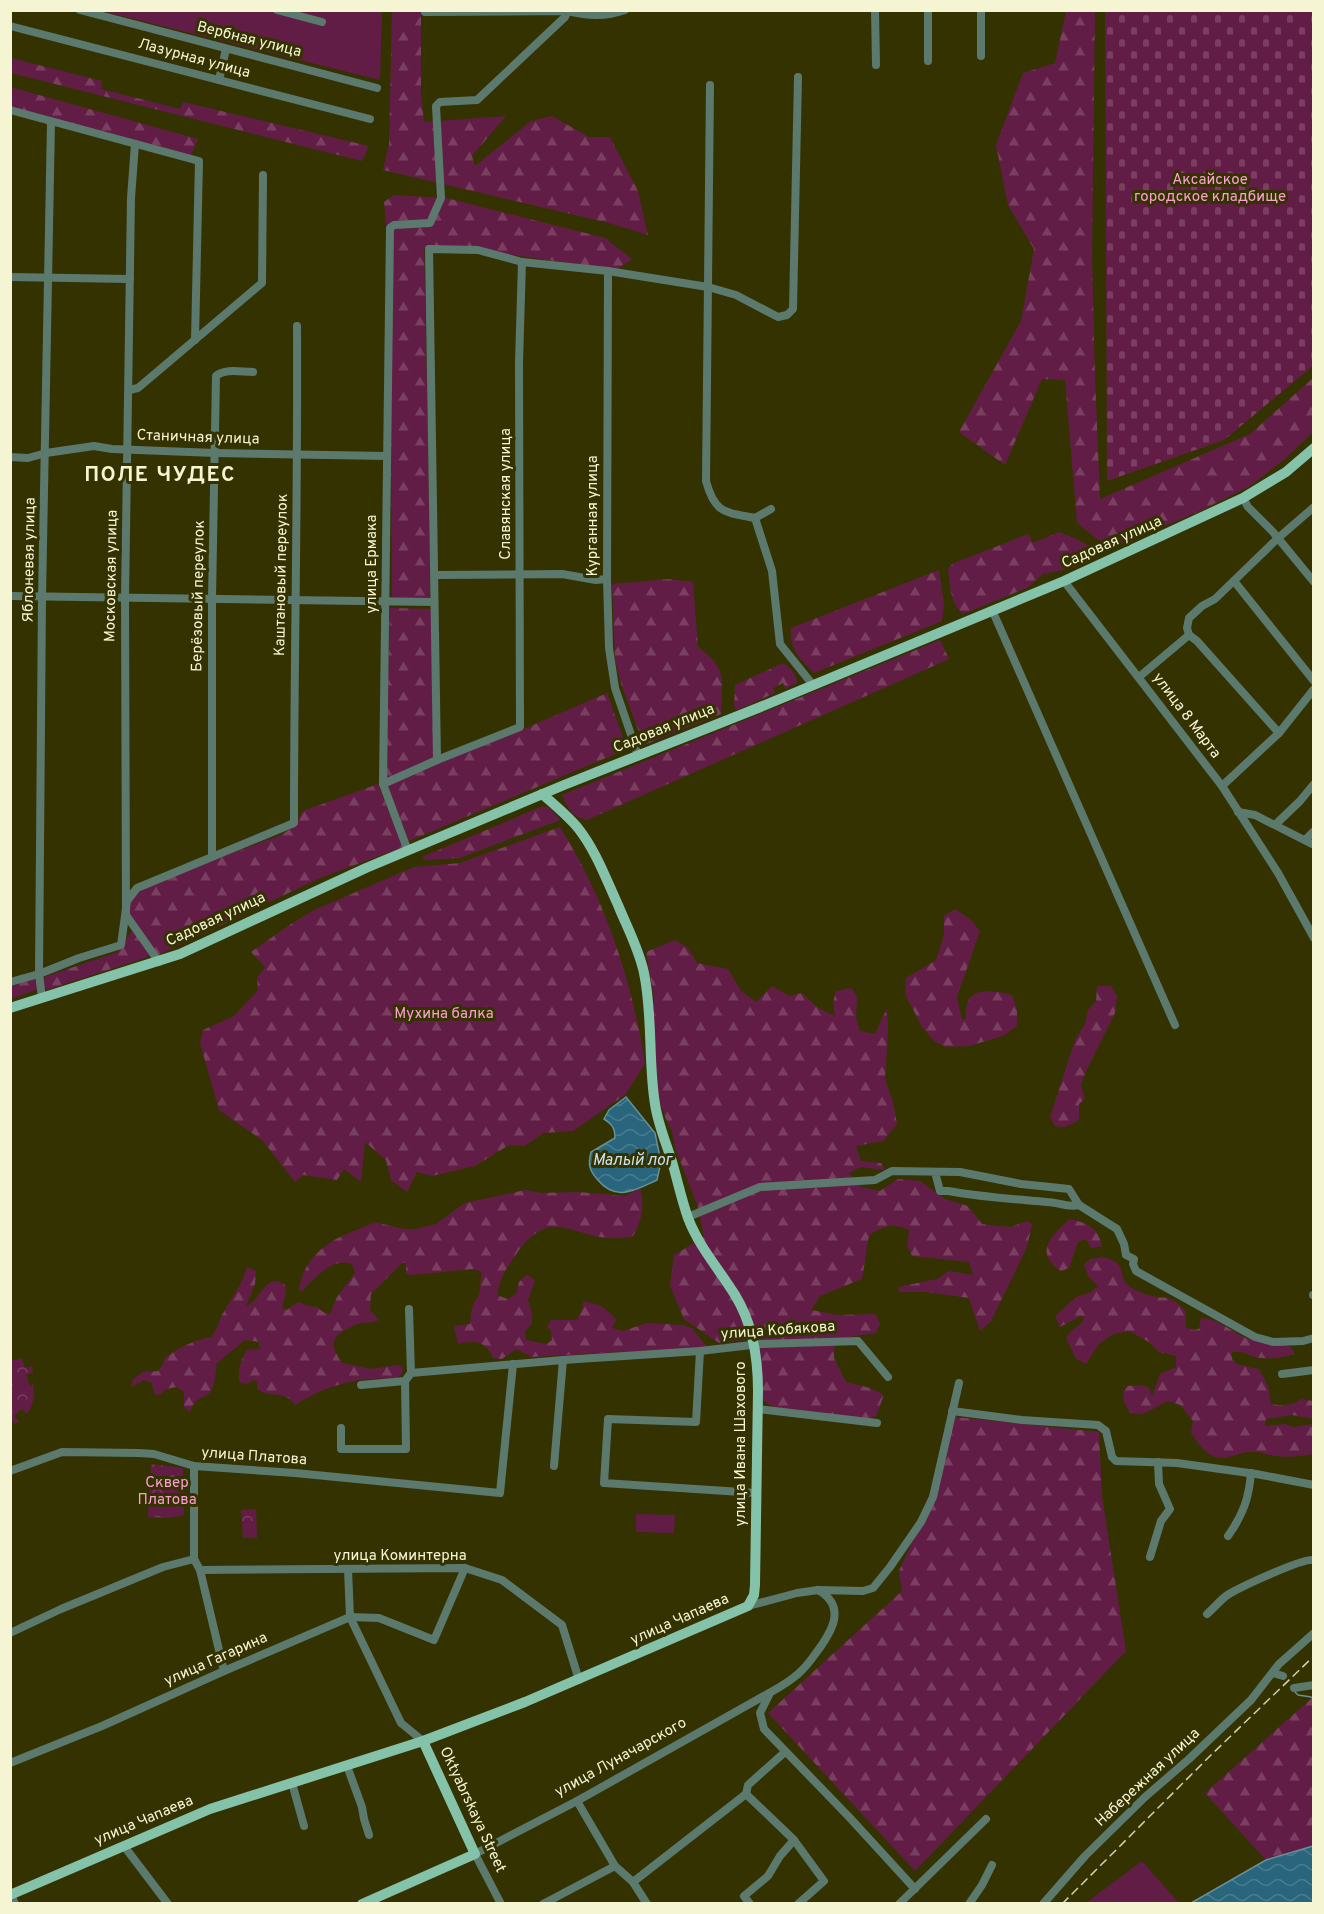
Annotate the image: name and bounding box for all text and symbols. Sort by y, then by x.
street label: Вербная улица [195,18,303,62]
street label: Лазурная улица [136,35,252,83]
park label: Аксайское городское кладбище [1134,171,1286,207]
street label: Станичная улица [136,426,260,450]
street label: Славянская улица [497,428,516,560]
street label: Курганная улица [584,455,603,577]
district label: ПОЛЕ ЧУДЕС [84,462,236,489]
street label: Каштановый переулок [271,494,293,656]
street label: Яблоневая улица [19,497,41,623]
street label: Московская улица [101,510,123,642]
street label: Садовая улица [1059,512,1165,574]
street label: улица Ермака [363,515,382,613]
street label: Берёзовый переулок [188,520,210,672]
street label: улица 8 Марта [1148,669,1224,763]
street label: Садовая улица [611,700,717,758]
street label: Садовая улица [163,889,269,951]
park label: Мухина балка [394,1005,494,1024]
water label: Малый лог [592,1151,673,1171]
street label: улица Кобякова [720,1318,836,1344]
street label: улица Ивана Шахового [732,1361,751,1527]
street label: улица Платова [200,1444,308,1470]
park label: Сквер Платова [137,1474,197,1510]
street label: улица Коминтерна [333,1547,467,1566]
street label: улица Чапаева [628,1590,732,1650]
street label: улица Гагарина [161,1629,271,1691]
street label: улица Луначарского [552,1714,690,1802]
street label: Набережная улица [1092,1725,1204,1831]
street label: Oktyabrskaya Street [435,1744,509,1876]
street label: улица Чапаева [92,1792,196,1850]

